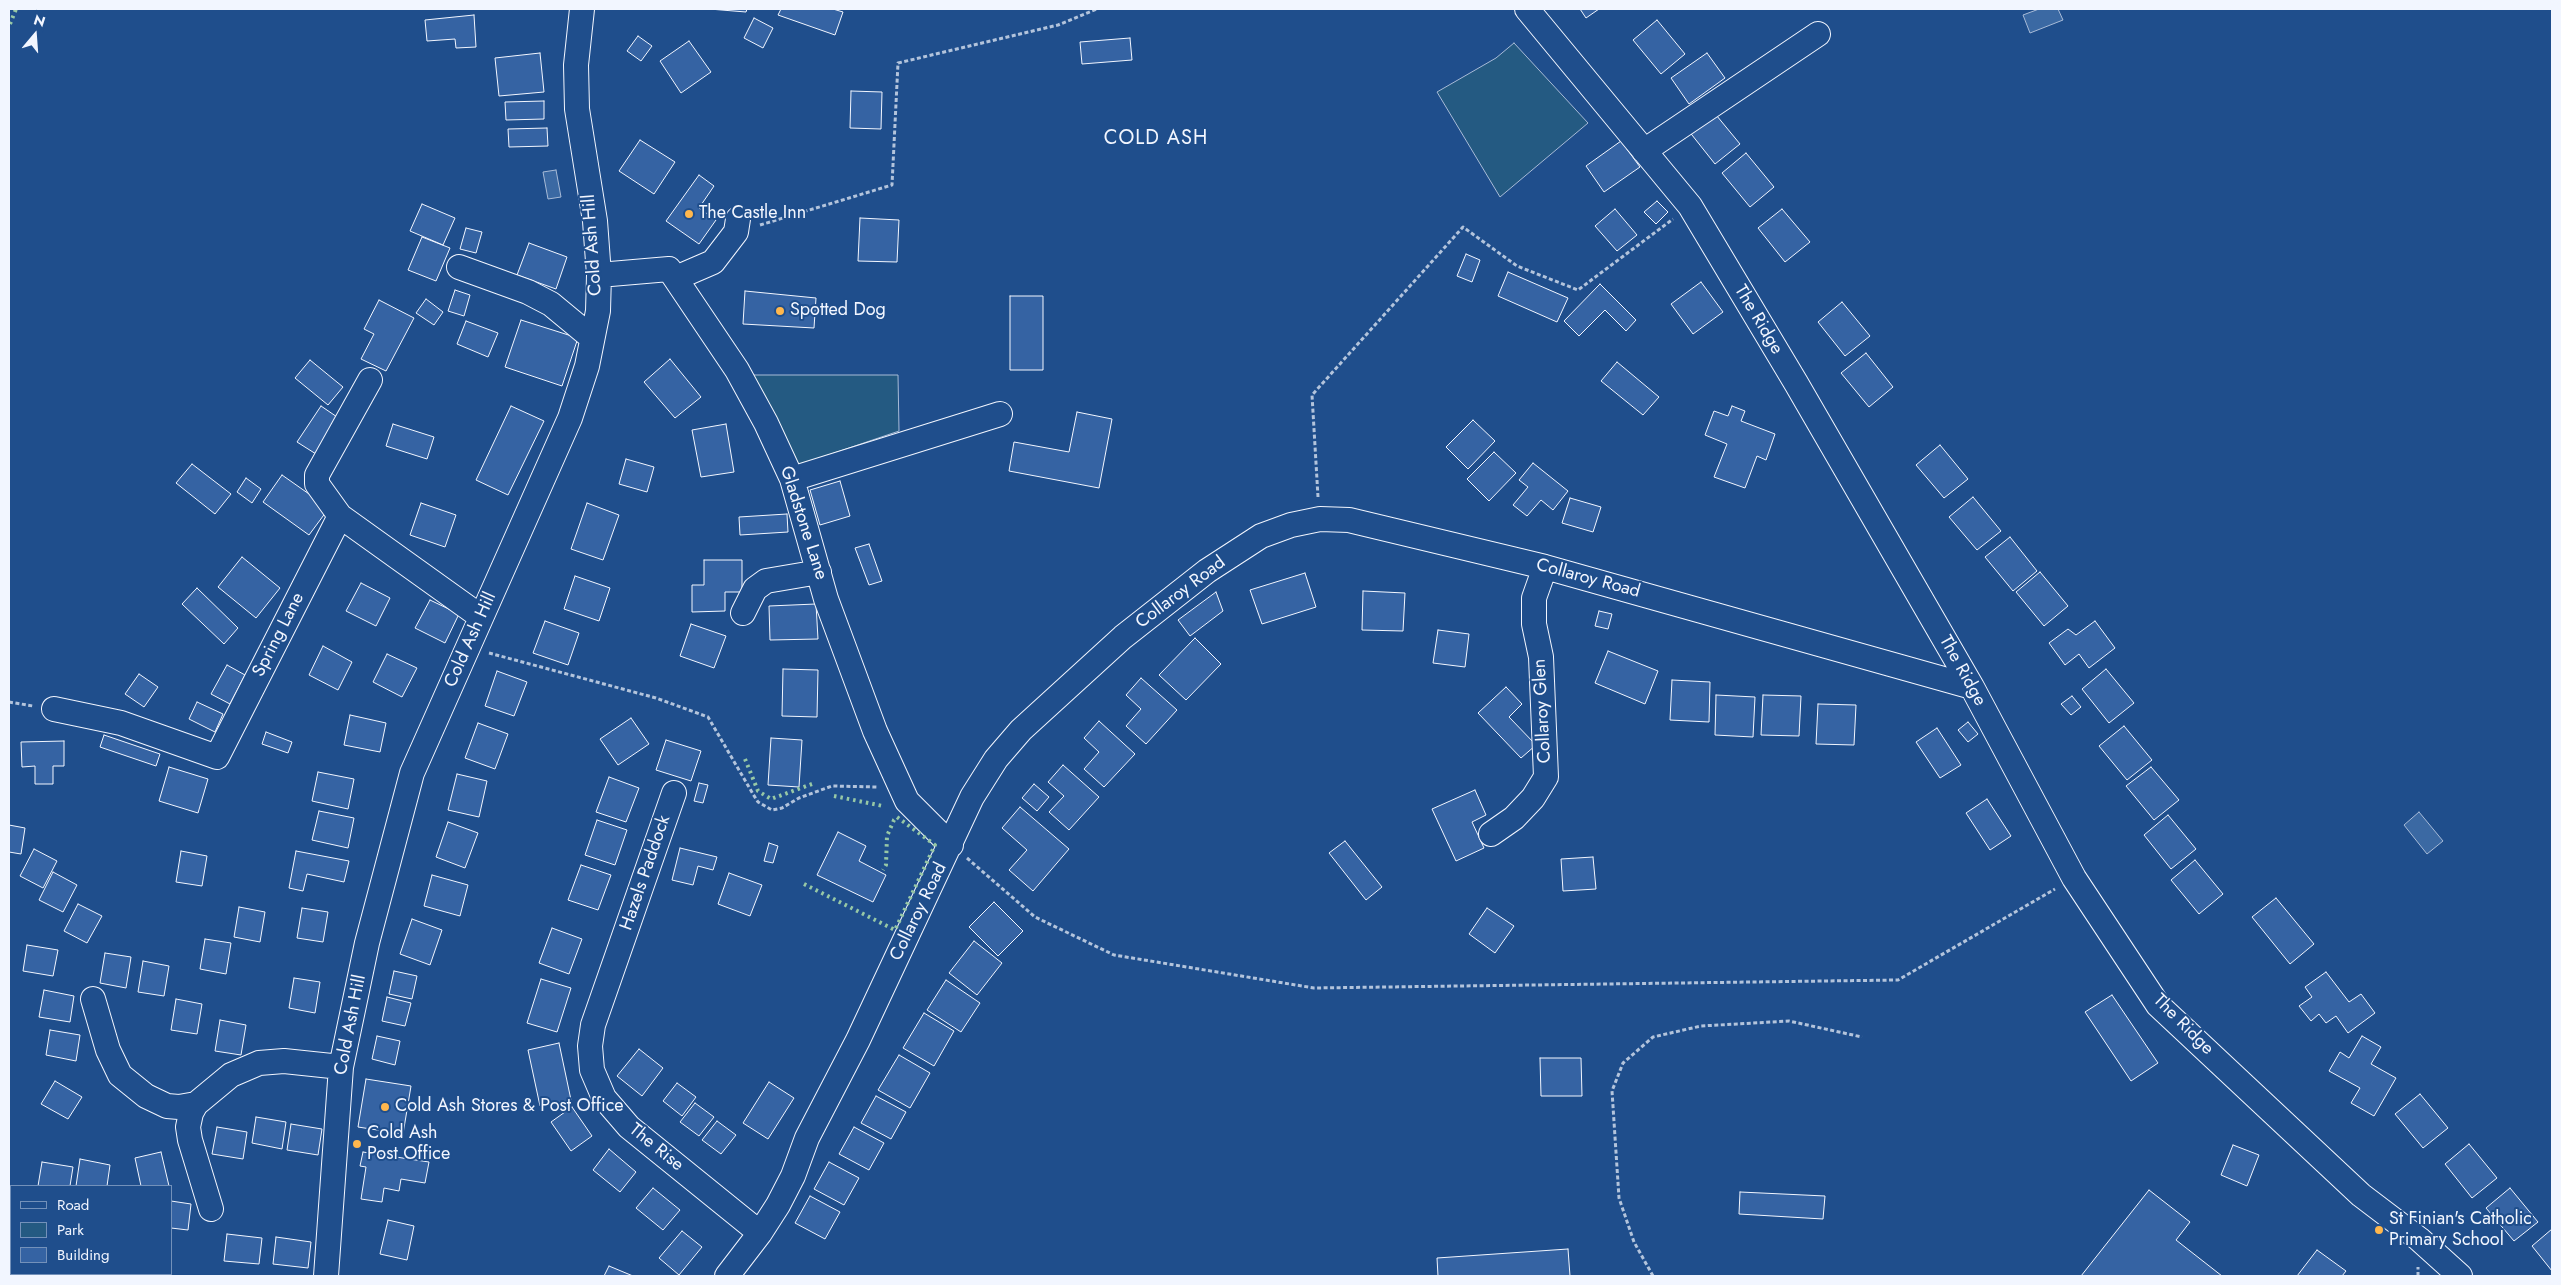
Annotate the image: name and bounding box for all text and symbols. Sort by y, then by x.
north arrow [10,10,60,60]
text: N [31,10,48,32]
district label: COLD ASH [1103,127,1209,151]
street label: Cold Ash Hill [579,193,607,297]
place label: The Castle Inn [699,203,806,225]
marker: The Castle Inn [683,208,695,220]
street label: The Ridge [1729,281,1787,359]
place label: Spotted Dog [790,300,886,322]
marker: Spotted Dog [774,305,786,317]
street label: Gladstone Lane [774,464,832,582]
street label: Collaroy Road [1132,552,1230,634]
street label: Collaroy Road [1534,555,1642,603]
street label: Spring Lane [249,589,309,681]
street label: Cold Ash Hill [440,589,502,691]
street label: The Ridge [1934,632,1990,710]
street label: Collaroy Glen [1529,658,1557,764]
street label: Hazels Paddock [616,813,676,933]
street label: Collaroy Road [886,859,952,965]
street label: Cold Ash Hill [331,973,371,1077]
street label: The Ridge [2148,990,2218,1060]
place label: Cold Ash Stores & Post Office [395,1096,624,1118]
marker: Cold Ash Stores & Post Office [379,1101,391,1113]
street label: The Rise [624,1120,688,1176]
place label: Cold Ash Post Office [367,1123,450,1166]
marker: Cold Ash Post Office [351,1138,363,1150]
legend [10,1185,172,1275]
text: Road [57,1194,89,1216]
place label: St Finian's Catholic Primary School [2389,1209,2532,1252]
text: Park [57,1219,84,1241]
marker: St Finian's Catholic Primary School [2373,1224,2385,1236]
text: Building [57,1244,109,1266]

